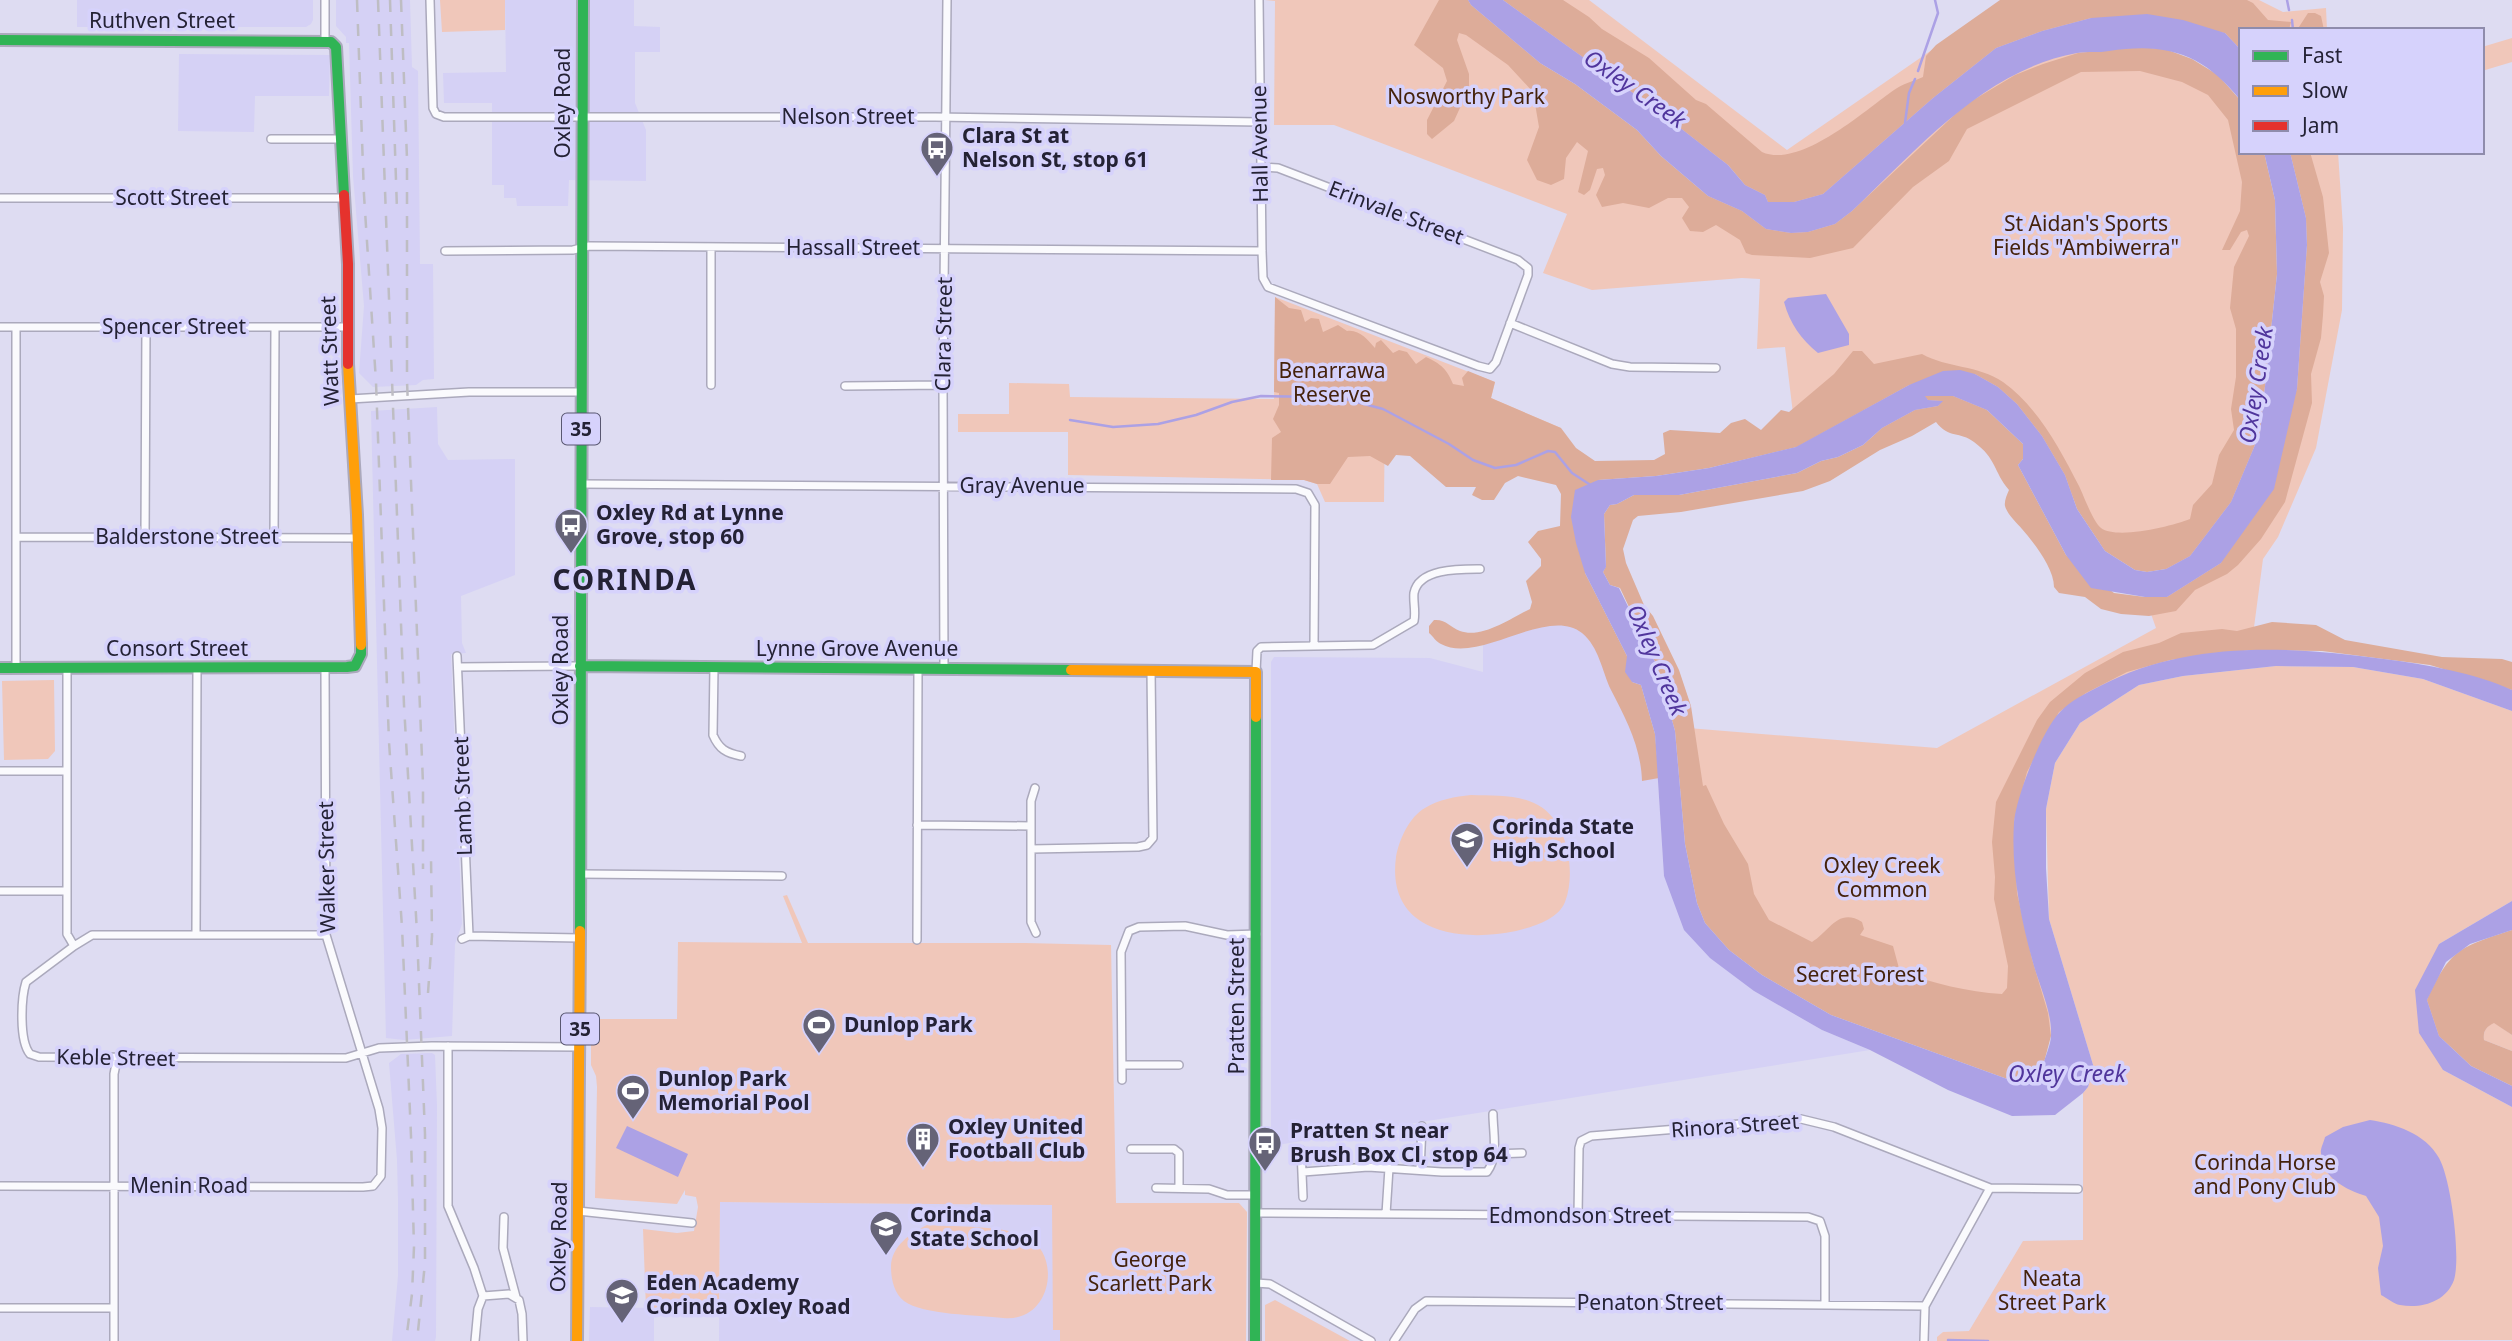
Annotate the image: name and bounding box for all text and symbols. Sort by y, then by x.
street label: Ruthven Street [89,6,236,34]
legend [2239,28,2484,154]
water label: Oxley Creek [1578,41,1694,136]
text: Fast [2302,41,2343,69]
street label: Oxley Road [548,48,576,159]
text: Slow [2302,76,2348,104]
park label: Nosworthy Park [1387,82,1546,110]
street label: Hall Avenue [1244,85,1274,203]
street label: Nelson Street [781,102,915,130]
text: Jam [2300,111,2339,139]
place label: Clara St at Nelson St, stop 61 [962,121,1148,173]
bus stop icon: Clara St at Nelson St, stop 61 [918,129,956,178]
street label: Erinvale Street [1325,173,1468,251]
street label: Scott Street [115,183,229,211]
park label: St Aidan's Sports Fields "Ambiwerra" [1993,209,2179,261]
street label: Hassall Street [786,233,921,261]
street label: Clara Street [928,276,958,392]
street label: Watt Street [313,295,345,407]
street label: Spencer Street [102,312,246,340]
water label: Oxley Creek [2230,323,2280,446]
park label: Benarrawa Reserve [1278,356,1386,408]
road number: 35 [562,414,600,444]
street label: Gray Avenue [959,471,1085,499]
place label: Oxley Rd at Lynne Grove, stop 60 [596,498,784,550]
bus stop icon: Oxley Rd at Lynne Grove, stop 60 [552,506,590,555]
street label: Balderstone Street [95,522,279,550]
district label: CORINDA [553,560,697,598]
water label: Oxley Creek [1620,599,1696,722]
street label: Oxley Road [546,615,574,726]
street label: Consort Street [106,634,248,662]
street label: Lynne Grove Avenue [756,634,958,662]
street label: Lamb Street [446,735,478,856]
street label: Walker Street [311,800,341,933]
place label: Corinda State High School [1492,812,1634,864]
school or university icon: Corinda State High School [1448,820,1486,869]
park label: Oxley Creek Common [1824,851,1941,903]
street label: Pratten Street [1222,937,1250,1074]
park label: Secret Forest [1796,960,1924,988]
sports icon: Dunlop Park [800,1006,838,1055]
place label: Dunlop Park [844,1010,974,1038]
road number: 35 [561,1014,599,1044]
street label: Keble Street [56,1042,176,1072]
water label: Oxley Creek [2008,1057,2128,1089]
place label: Dunlop Park Memorial Pool [658,1064,809,1116]
sports icon: Dunlop Park Memorial Pool [614,1072,652,1121]
street label: Rinora Street [1670,1107,1800,1143]
place label: Oxley United Football Club [948,1112,1085,1164]
place label: Pratten St near Brush Box Cl, stop 64 [1290,1116,1508,1168]
building icon: Oxley United Football Club [904,1120,942,1169]
bus stop icon: Pratten St near Brush Box Cl, stop 64 [1246,1124,1284,1173]
park label: Corinda Horse and Pony Club [2194,1148,2336,1200]
street label: Menin Road [130,1171,248,1199]
street label: Oxley Road [543,1181,573,1293]
place label: Corinda State School [910,1200,1039,1252]
street label: Edmondson Street [1489,1201,1672,1229]
school or university icon: Corinda State School [867,1208,905,1257]
park label: George Scarlett Park [1088,1245,1213,1297]
park label: Neata Street Park [1998,1264,2107,1316]
place label: Eden Academy Corinda Oxley Road [646,1268,851,1320]
school or university icon: Eden Academy Corinda Oxley Road [603,1276,641,1325]
street label: Penaton Street [1577,1288,1724,1316]

